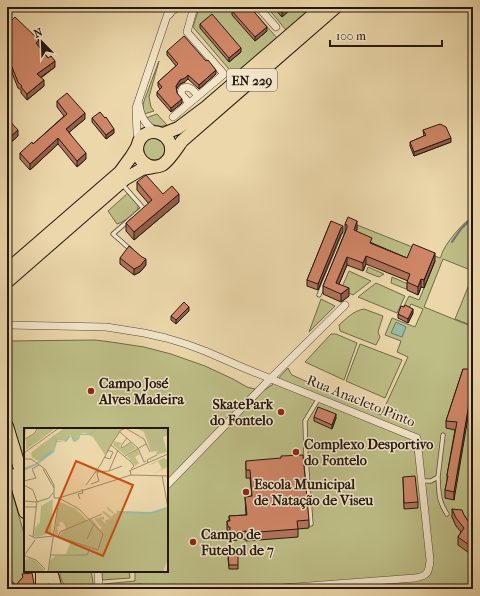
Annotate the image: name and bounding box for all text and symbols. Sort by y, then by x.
north arrow [22,22,62,62]
scale bar [330,22,442,48]
text: N [32,25,45,41]
text: 100 m [336,29,366,43]
road number: EN 229 [227,69,277,91]
street label: Rua Anacleto Pinto [304,371,418,431]
place label: Campo José Alves Madeira [98,375,185,408]
marker: Campo José Alves Madeira [86,386,96,396]
place label: SkatePark do Fontelo [210,396,274,429]
marker: SkatePark do Fontelo [276,407,286,417]
inset map [24,428,168,572]
place label: Complexo Desportivo do Fontelo [304,436,433,469]
marker: Complexo Desportivo do Fontelo [291,447,301,457]
place label: Escola Municipal de Natação de Viseu [254,476,373,510]
marker: Escola Municipal de Natação de Viseu [241,487,251,497]
place label: Campo de Futebol de 7 [200,526,274,559]
marker: Campo de Futebol de 7 [188,537,198,547]

